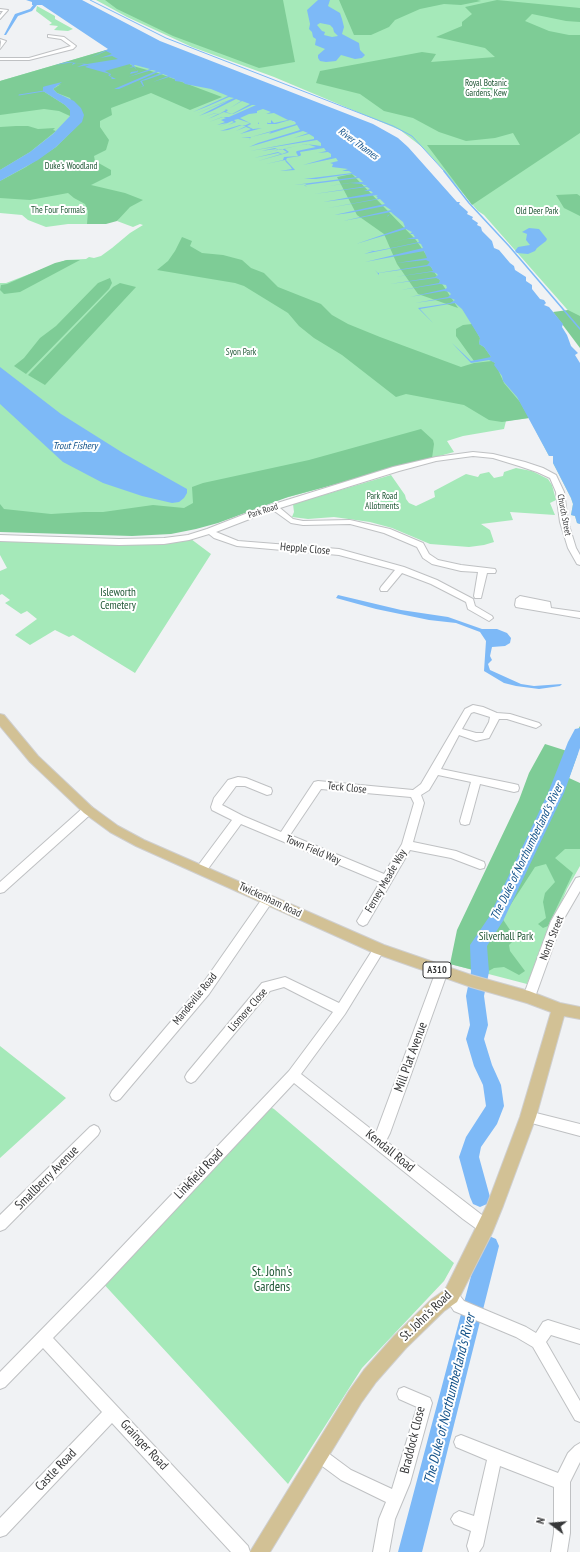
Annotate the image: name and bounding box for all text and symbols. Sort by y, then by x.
park label: Royal Botanic Gardens, Kew [465,78,507,99]
water label: River Thames [336,125,380,163]
park label: Duke's Woodland [45,161,97,171]
park label: The Four Formals [31,205,85,215]
park label: Old Deer Park [516,206,558,216]
park label: Syon Park [226,347,256,357]
water label: Trout Fishery [53,440,97,452]
park label: Park Road Allotments [365,491,399,512]
street label: Church Street [555,493,573,537]
street label: Park Road [247,501,279,521]
street label: Hepple Close [279,540,331,558]
park label: Isleworth Cemetery [100,586,136,612]
street label: Teck Close [327,779,367,797]
water label: The Duke of Northumberland's River [488,781,566,923]
street label: Town Field Way [283,832,343,868]
street label: Ferney Meade Way [363,847,409,915]
street label: Twickenham Road [237,880,303,920]
street label: North Street [537,914,567,962]
park label: Silverhall Park [479,930,533,944]
road number: A310 [423,962,451,978]
street label: Mandeville Road [170,970,220,1028]
street label: Lismore Close [226,986,270,1034]
street label: Mill Plat Avenue [391,1020,431,1094]
street label: Kendall Road [362,1126,418,1176]
street label: Smallberry Avenue [12,1143,82,1213]
street label: Linkfield Road [171,1146,227,1202]
park label: St. John's Gardens [252,1264,292,1295]
street label: St. John's Road [397,1288,455,1344]
water label: The Duke of Northumberland's River [421,1312,479,1486]
street label: Braddock Close [397,1405,429,1475]
street label: Grainger Road [117,1417,171,1473]
street label: Castle Road [32,1446,80,1494]
north arrow [532,1504,572,1544]
text: N [533,1516,548,1525]

